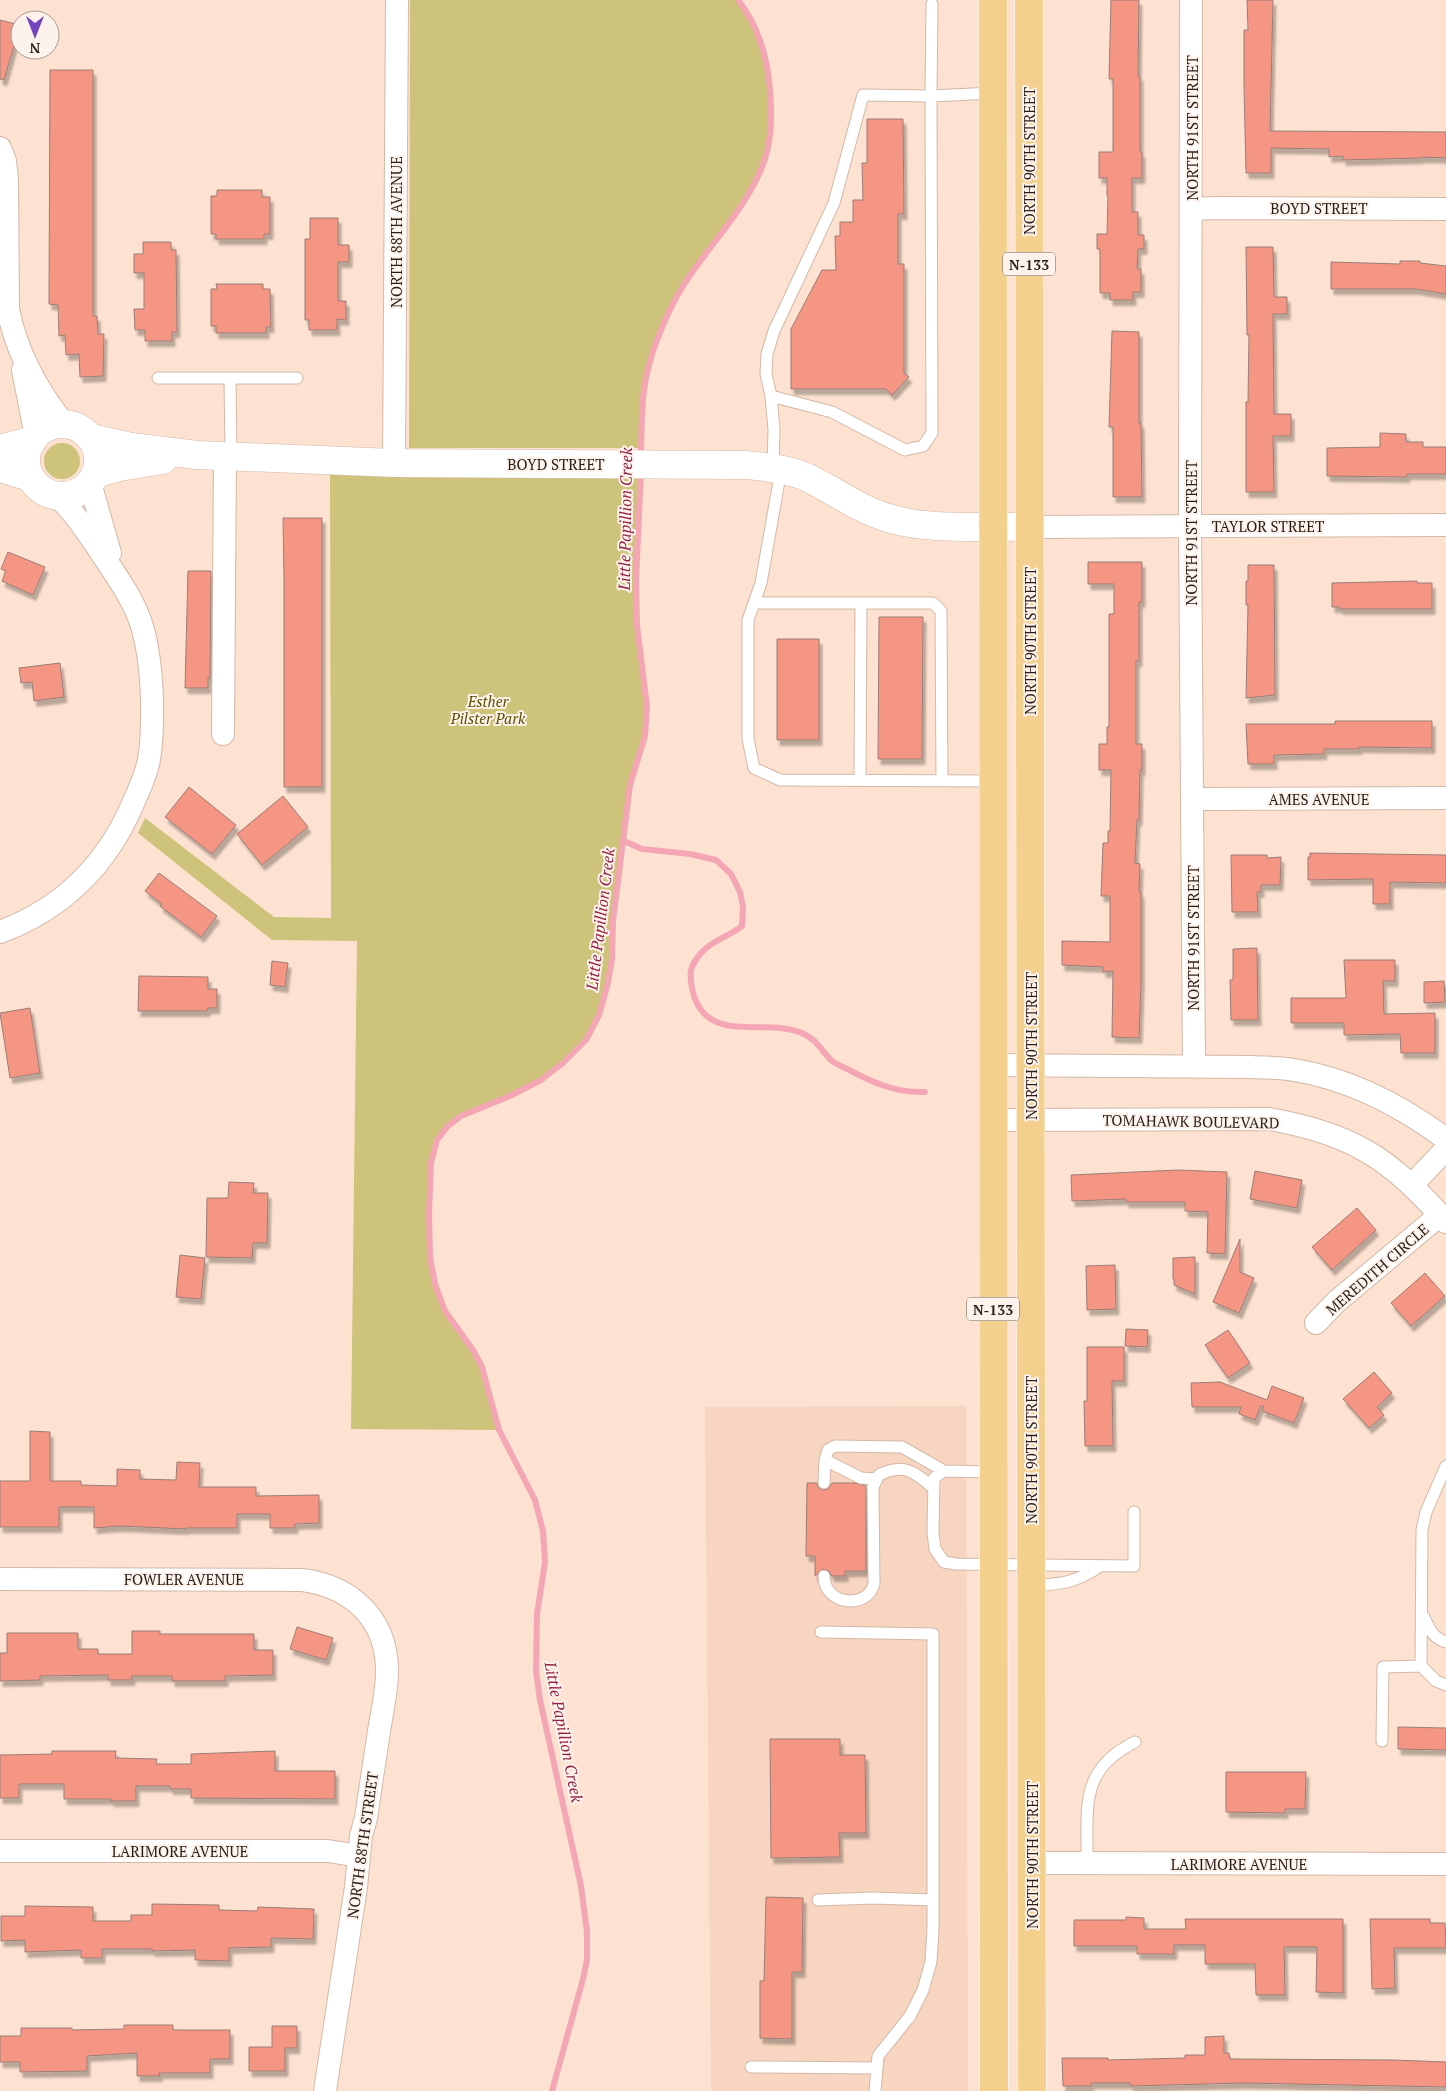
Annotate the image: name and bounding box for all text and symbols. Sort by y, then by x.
north arrow [10,10,60,60]
text: N [29,39,40,58]
street label: NORTH 91ST STREET [1182,55,1202,201]
street label: NORTH 90TH STREET [1019,87,1039,235]
street label: NORTH 88TH AVENUE [386,156,406,308]
street label: BOYD STREET [1270,198,1368,218]
road number: N-133 [1003,252,1055,276]
water label: Little Papillion Creek [613,447,637,592]
street label: BOYD STREET [507,454,605,474]
street label: NORTH 91ST STREET [1181,460,1201,606]
street label: TAYLOR STREET [1212,516,1324,536]
street label: NORTH 90TH STREET [1020,567,1040,715]
park label: Esther Pilster Park [450,691,526,728]
street label: AMES AVENUE [1269,789,1369,809]
water label: Little Papillion Creek [580,846,620,992]
street label: NORTH 91ST STREET [1183,865,1203,1011]
street label: NORTH 90TH STREET [1021,972,1041,1120]
street label: TOMAHAWK BOULEVARD [1102,1109,1280,1133]
street label: MEREDITH CIRCLE [1321,1219,1433,1319]
road number: N-133 [967,1298,1019,1320]
street label: NORTH 90TH STREET [1021,1376,1041,1524]
street label: FOWLER AVENUE [124,1569,244,1589]
water label: Little Papillion Creek [539,1659,588,1805]
street label: NORTH 88TH STREET [342,1770,382,1920]
street label: NORTH 90TH STREET [1022,1781,1042,1929]
street label: LARIMORE AVENUE [112,1841,248,1861]
street label: LARIMORE AVENUE [1171,1854,1307,1874]

